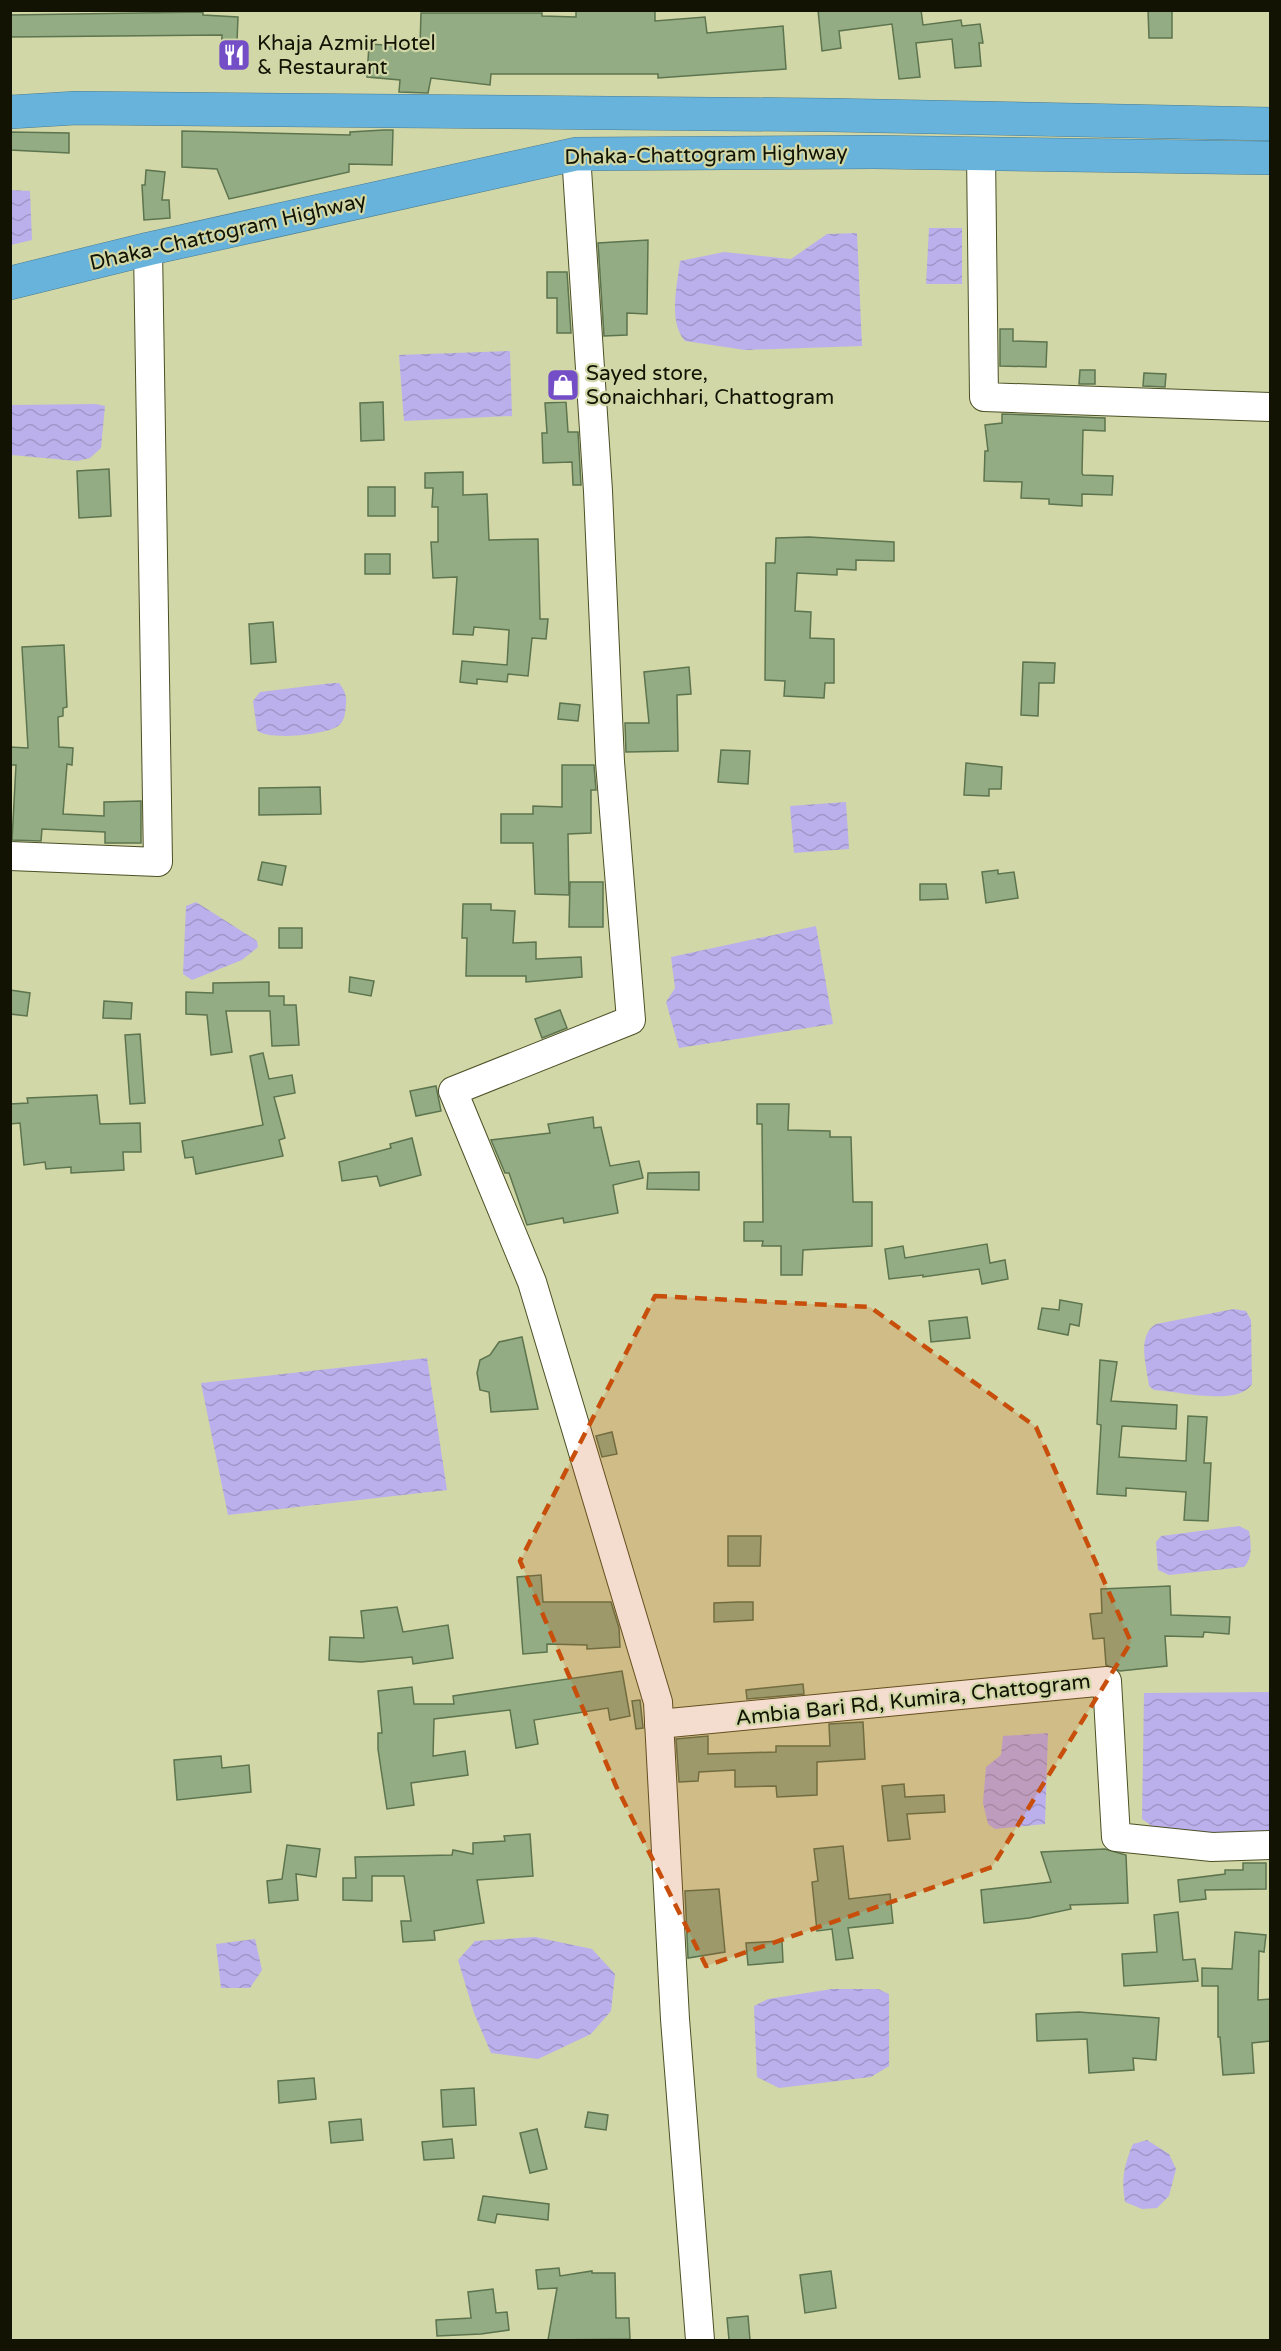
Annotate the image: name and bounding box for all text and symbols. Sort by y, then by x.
place label: Khaja Azmir Hotel & Restaurant [257,31,436,80]
restaurant icon: Khaja Azmir Hotel & Restaurant [216,37,252,73]
street label: Dhaka-Chattogram Highway [564,140,848,170]
street label: Dhaka-Chattogram Highway [87,188,369,276]
place label: Sayed store, Sonaichhari, Chattogram [586,361,834,410]
shop icon: Sayed store, Sonaichhari, Chattogram [545,367,581,403]
street label: Ambia Bari Rd, Kumira, Chattogram [734,1669,1092,1731]

